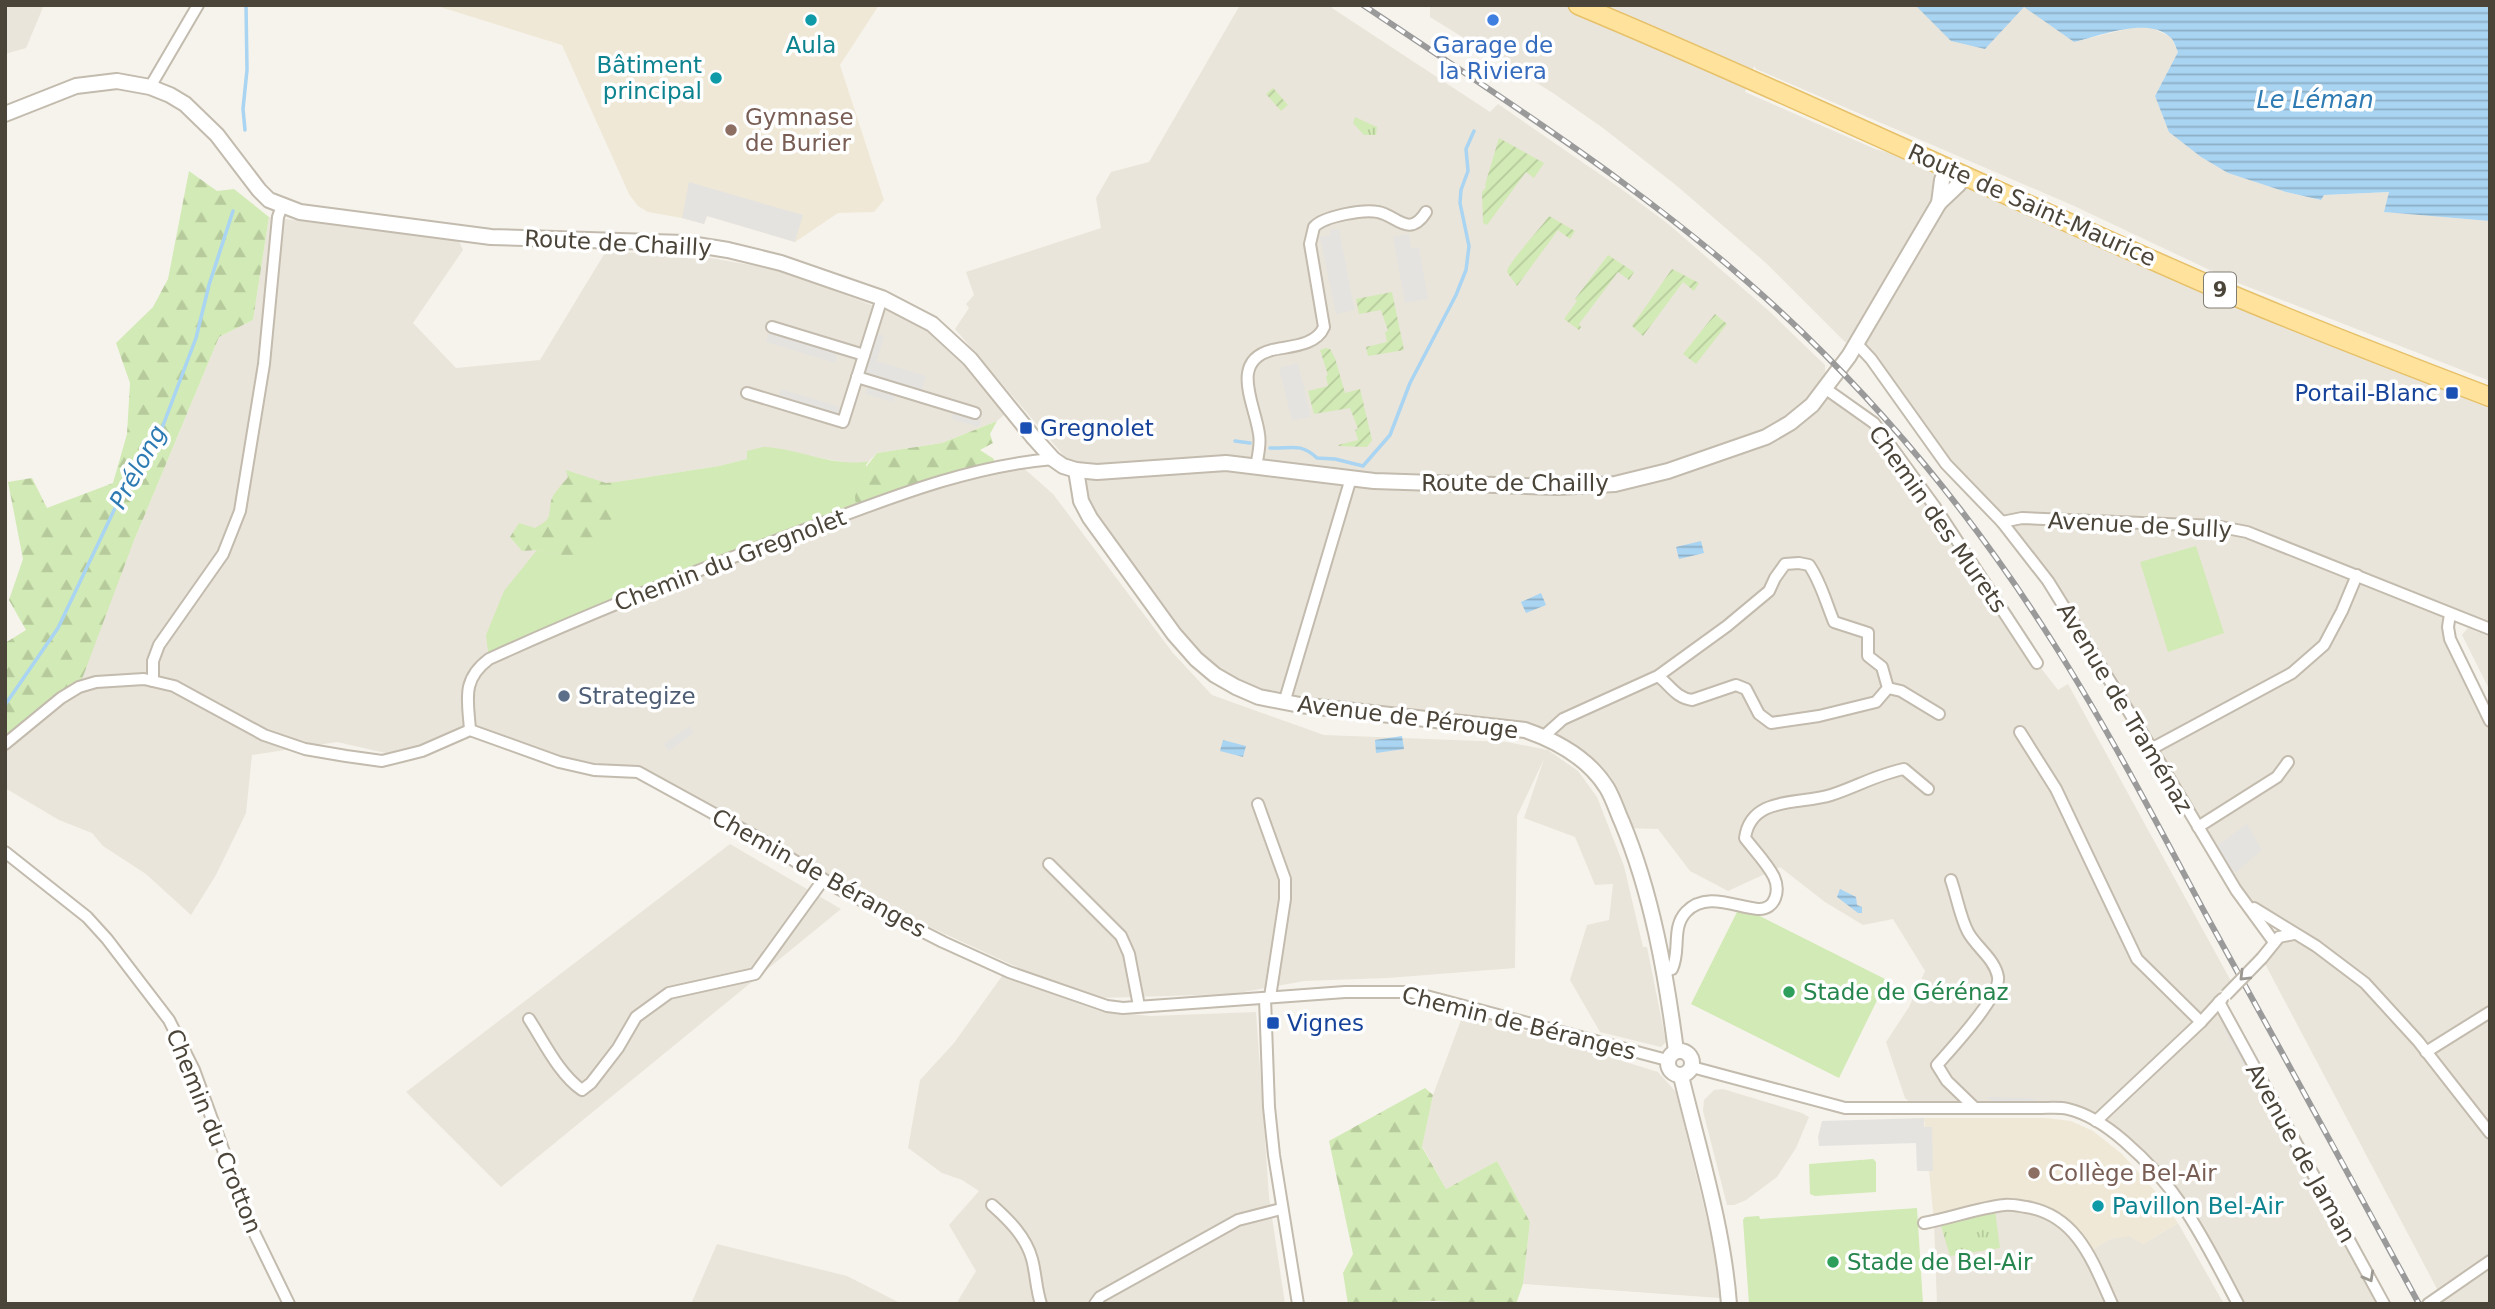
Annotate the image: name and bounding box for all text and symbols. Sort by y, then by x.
marker: Aula [803,12,819,28]
marker: Garage de la Riviera [1485,12,1501,28]
place label: Aula [786,32,836,58]
place label: Garage de la Riviera [1433,32,1553,84]
place label: Bâtiment principal [597,52,702,104]
marker: Bâtiment principal [708,70,724,86]
water label: Le Léman [2256,86,2374,114]
place label: Gymnase de Burier [745,104,854,156]
marker: Gymnase de Burier [723,122,739,138]
street label: Route de Saint-Maurice [1904,139,2160,271]
street label: Route de Chailly [524,225,712,261]
road number: 9 [2204,272,2236,308]
place label: Portail-Blanc [2295,380,2438,406]
marker: Portail-Blanc [2444,385,2460,401]
place label: Gregnolet [1040,415,1154,441]
water label: Prélong [104,420,172,514]
marker: Gregnolet [1018,420,1034,436]
street label: Chemin des Murets [1864,421,2012,617]
street label: Route de Chailly [1421,470,1609,496]
street label: Chemin du Gregnolet [611,504,849,616]
street label: Avenue de Sully [2047,507,2233,543]
street label: Avenue de Traménaz [2052,598,2198,818]
place label: Strategize [578,683,696,709]
marker: Strategize [556,688,572,704]
street label: Avenue de Pérouge [1296,691,1520,743]
street label: Chemin de Béranges [708,803,930,943]
one-way arrow [2239,968,2252,981]
place label: Stade de Gérénaz [1803,979,2009,1005]
street label: Chemin de Béranges [1399,981,1639,1065]
marker: Stade de Gérénaz [1781,984,1797,1000]
place label: Vignes [1287,1010,1364,1036]
marker: Vignes [1265,1015,1281,1031]
street label: Chemin du Crotton [161,1025,267,1237]
street label: Avenue de Jaman [2241,1059,2361,1247]
place label: Collège Bel-Air [2048,1160,2217,1186]
marker: Collège Bel-Air [2026,1165,2042,1181]
place label: Pavillon Bel-Air [2112,1193,2284,1219]
marker: Pavillon Bel-Air [2090,1198,2106,1214]
place label: Stade de Bel-Air [1847,1249,2033,1275]
marker: Stade de Bel-Air [1825,1254,1841,1270]
one-way arrow [2361,1270,2374,1282]

